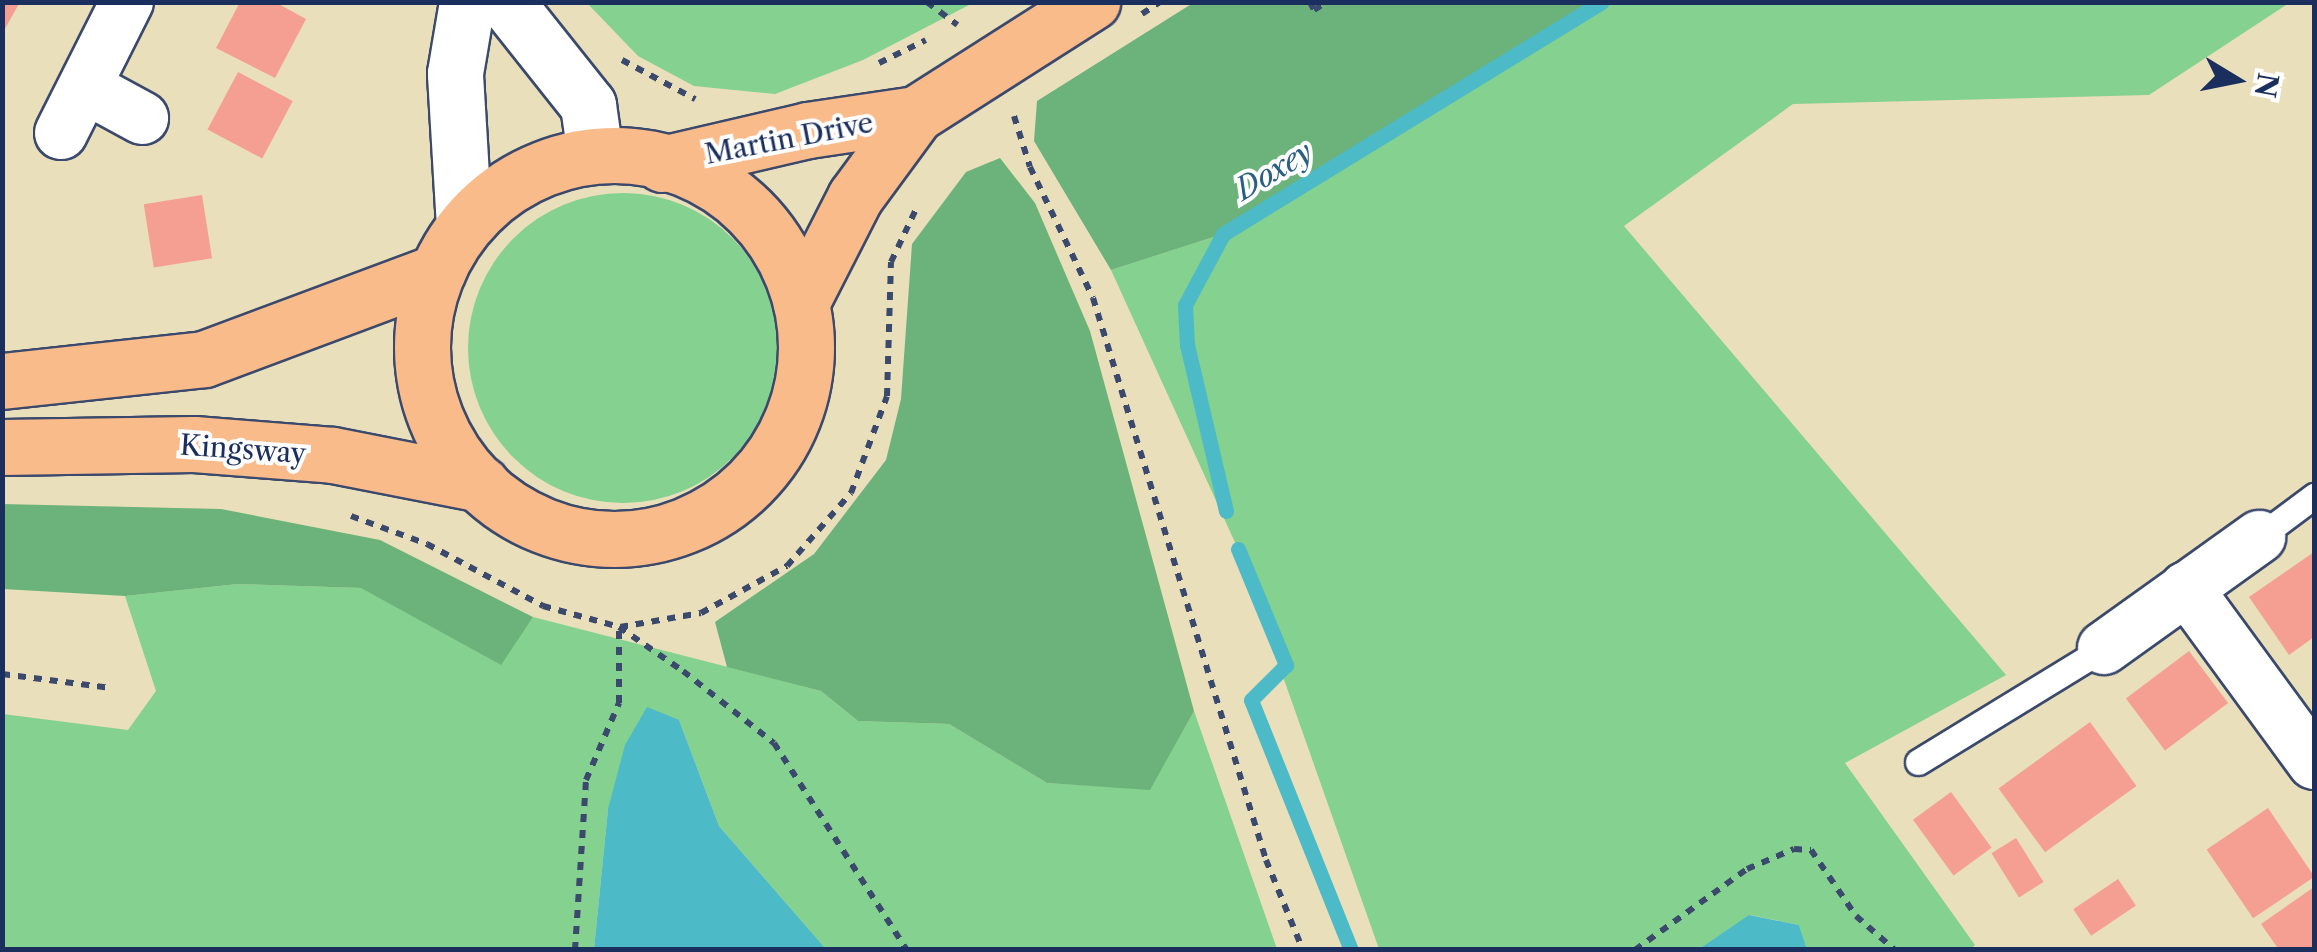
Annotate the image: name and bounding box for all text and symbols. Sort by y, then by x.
north arrow [2187,30,2287,130]
text: N [2248,70,2285,100]
street label: Martin Drive [702,105,876,171]
water label: Doxey [1229,134,1319,208]
street label: Kingsway [179,428,307,470]

